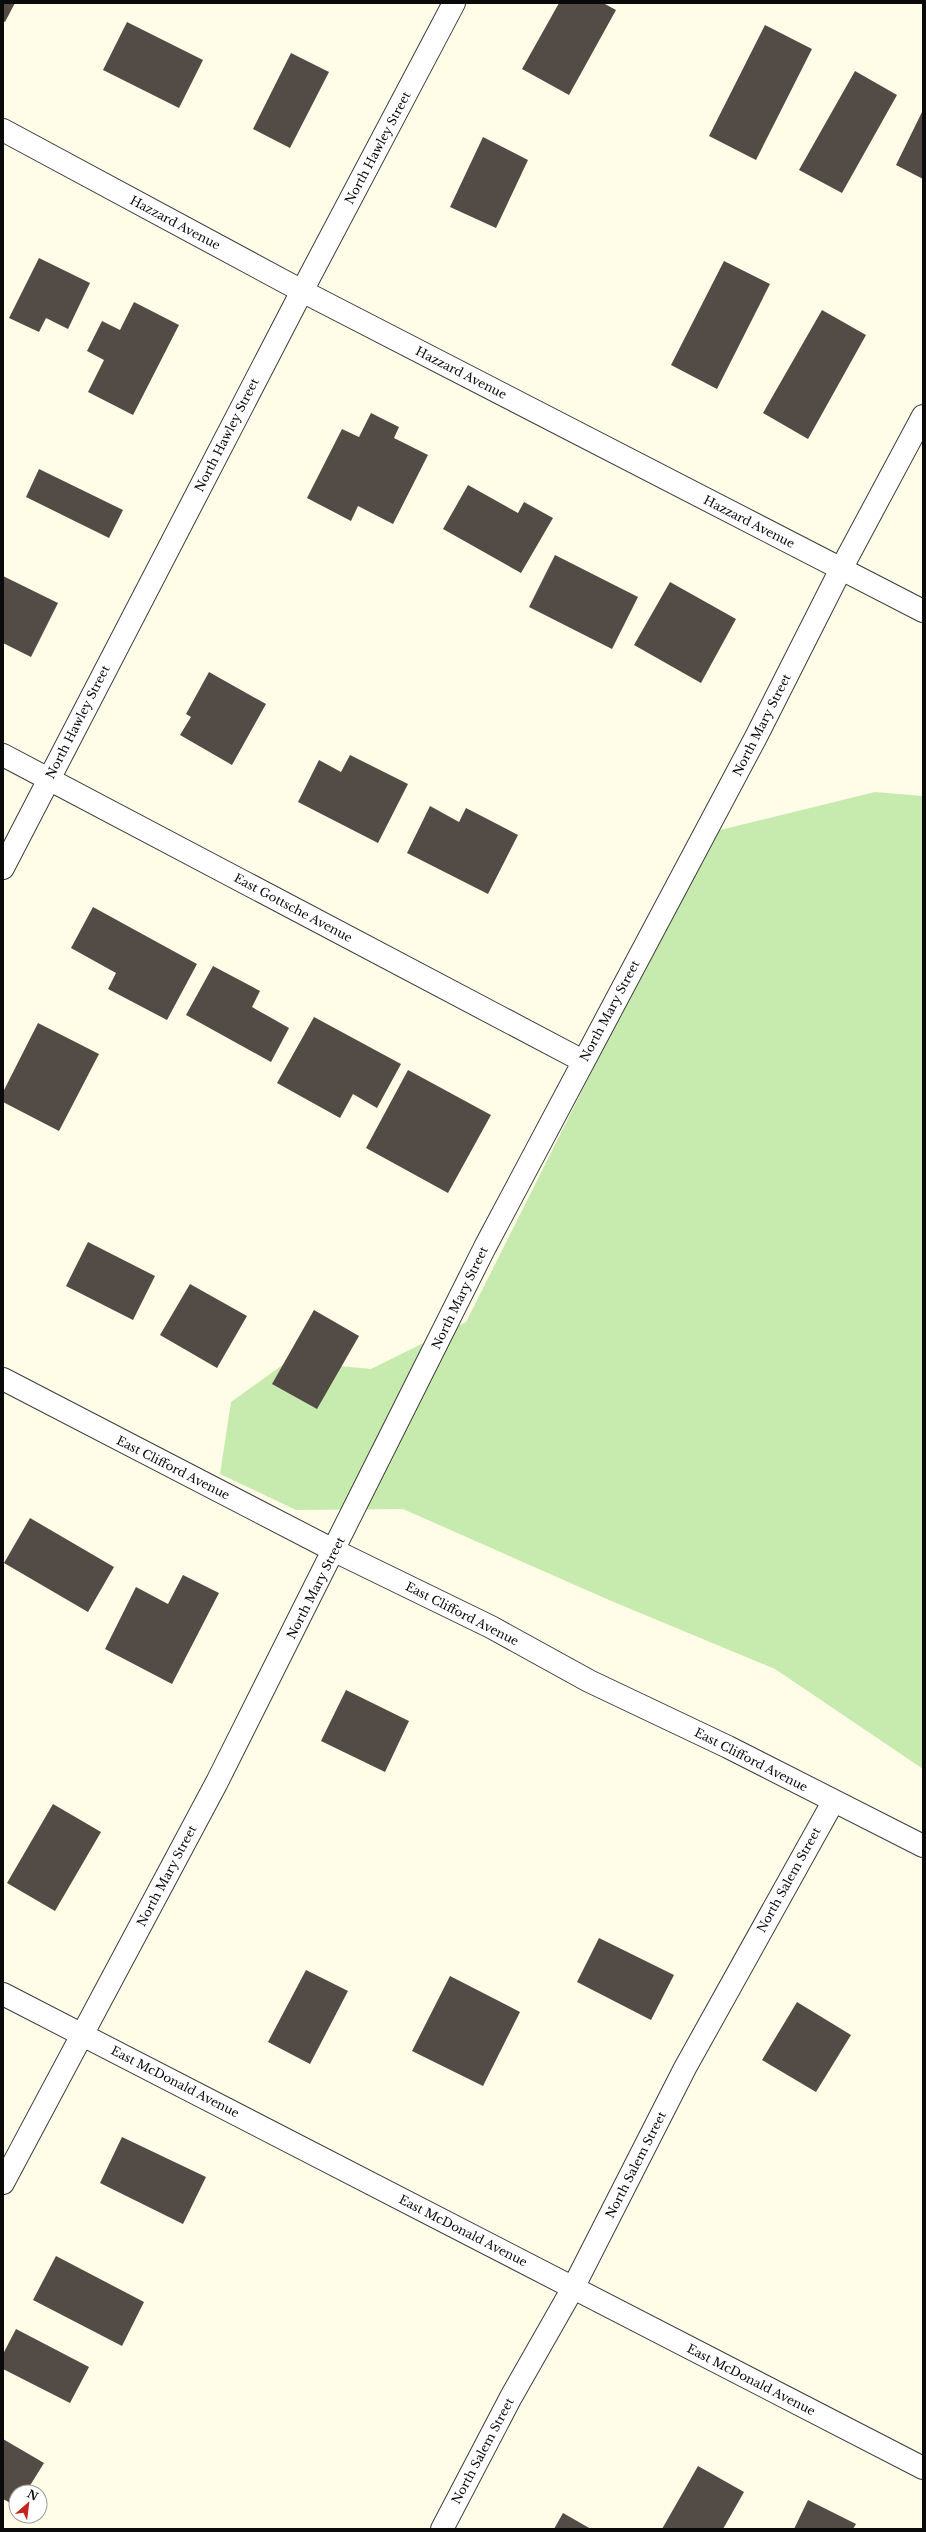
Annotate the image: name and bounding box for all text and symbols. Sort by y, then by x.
street label: North Hawley Street [342,88,414,207]
street label: Hazzard Avenue [128,192,223,253]
street label: Hazzard Avenue [413,343,509,402]
street label: North Hawley Street [191,375,262,494]
street label: Hazzard Avenue [701,492,797,551]
street label: North Hawley Street [42,662,113,781]
street label: North Mary Street [729,671,794,778]
street label: East Gottsche Avenue [232,870,355,945]
street label: North Mary Street [577,957,643,1064]
street label: North Mary Street [428,1243,491,1352]
street label: East Clifford Avenue [114,1432,233,1503]
street label: North Mary Street [283,1534,348,1641]
street label: East Clifford Avenue [403,1578,522,1649]
street label: East Clifford Avenue [692,1724,811,1795]
street label: North Mary Street [134,1822,200,1929]
street label: North Salem Street [753,1824,824,1935]
street label: East McDonald Avenue [109,2043,242,2121]
street label: North Salem Street [602,2108,669,2221]
street label: East McDonald Avenue [397,2192,530,2270]
street label: East McDonald Avenue [685,2341,818,2419]
street label: North Salem Street [448,2395,517,2506]
north arrow [8,2484,48,2524]
text: N [25,2487,41,2504]

